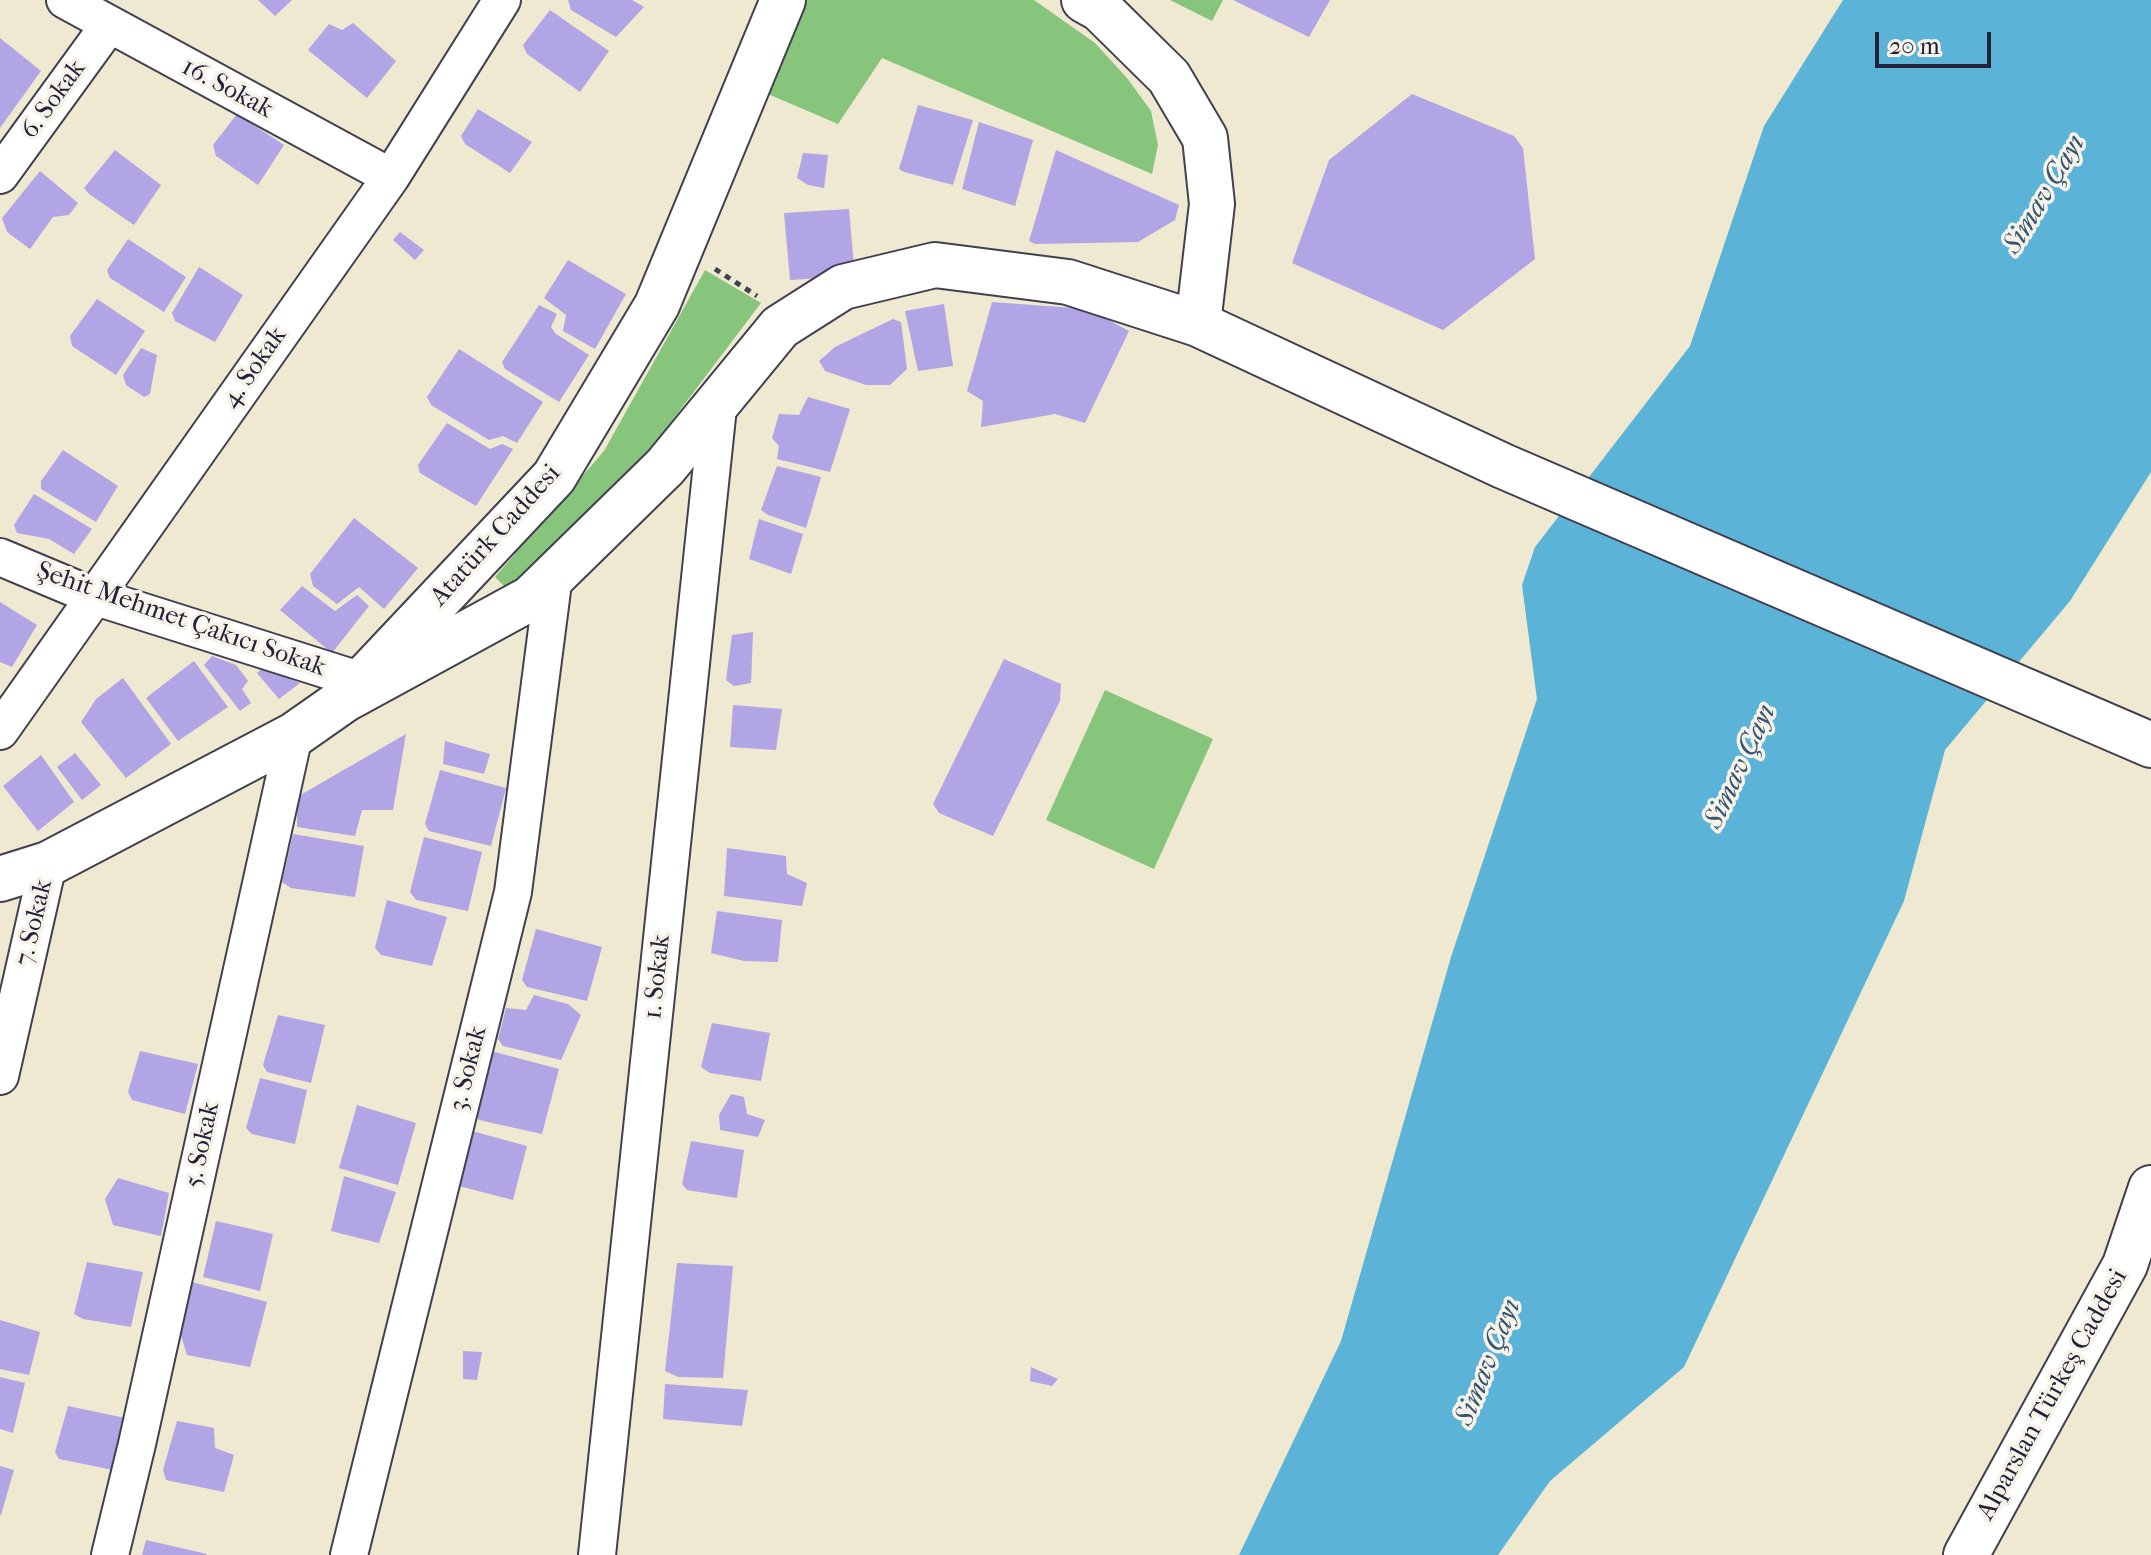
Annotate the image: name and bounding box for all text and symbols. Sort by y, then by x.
scale bar [1879,16,1995,66]
text: 20 m [1889,32,1940,60]
street label: 16. Sokak [176,52,278,126]
street label: 6. Sokak [15,54,93,146]
water label: Simav Çayı [1996,129,2094,261]
street label: 4. Sokak [216,321,294,415]
street label: Atatürk Caddesi [424,459,568,613]
street label: Şehit Mehmet Çakıcı Sokak [32,556,330,684]
water label: Simav Çayı [1698,700,1784,834]
street label: 7. Sokak [10,877,60,969]
street label: 1. Sokak [638,933,678,1021]
street label: 3. Sokak [443,1023,495,1115]
street label: 5. Sokak [179,1099,227,1191]
street label: Alparslan Türkeş Caddesi [1971,1264,2135,1526]
water label: Simav Çayı [1449,1295,1529,1431]

